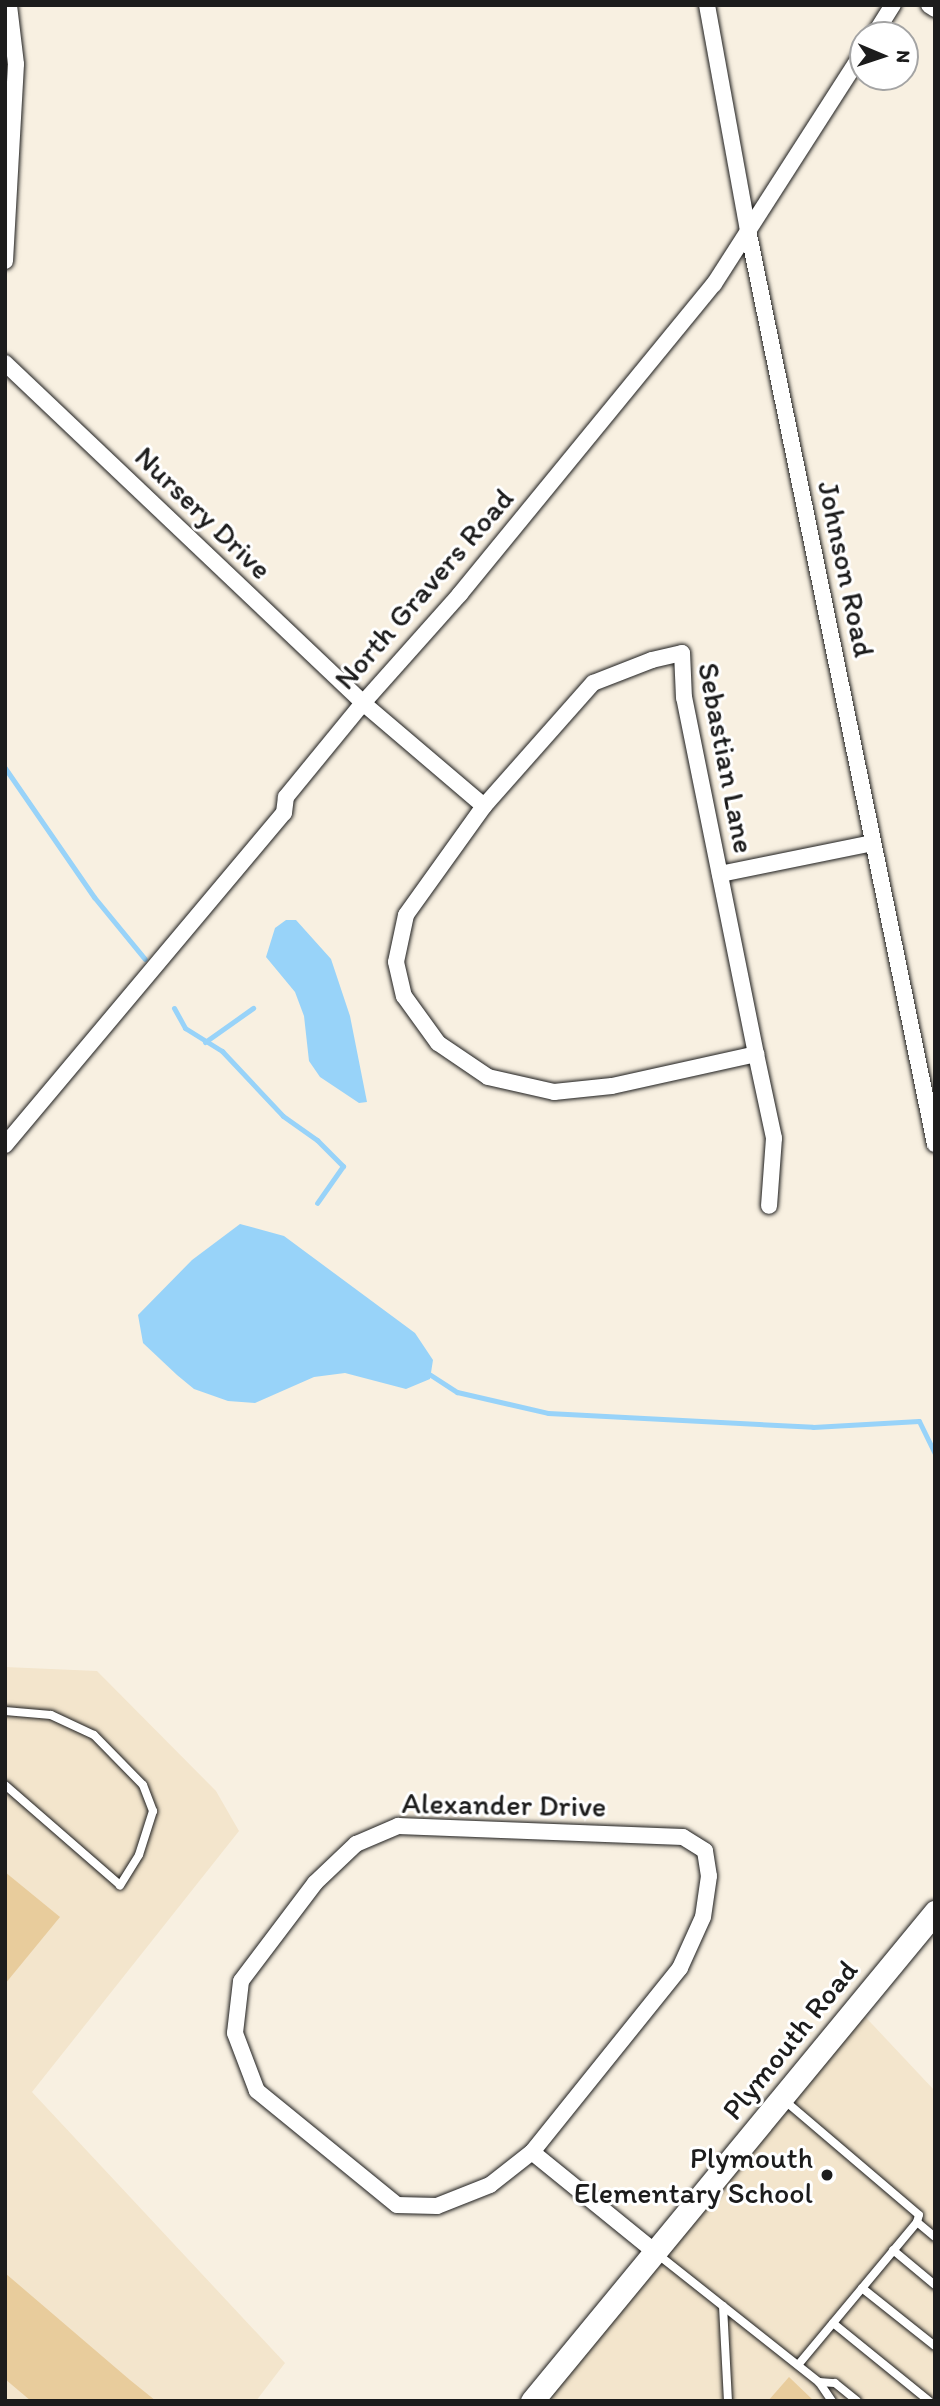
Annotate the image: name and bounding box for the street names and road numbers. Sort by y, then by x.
street label: Nursery Drive [127,439,279,587]
street label: Johnson Road [810,478,882,660]
street label: North Gravers Road [327,481,521,697]
street label: Sebastian Lane [690,659,762,857]
street label: Alexander Drive [401,1785,607,1825]
street label: Plymouth Road [715,1953,865,2127]

